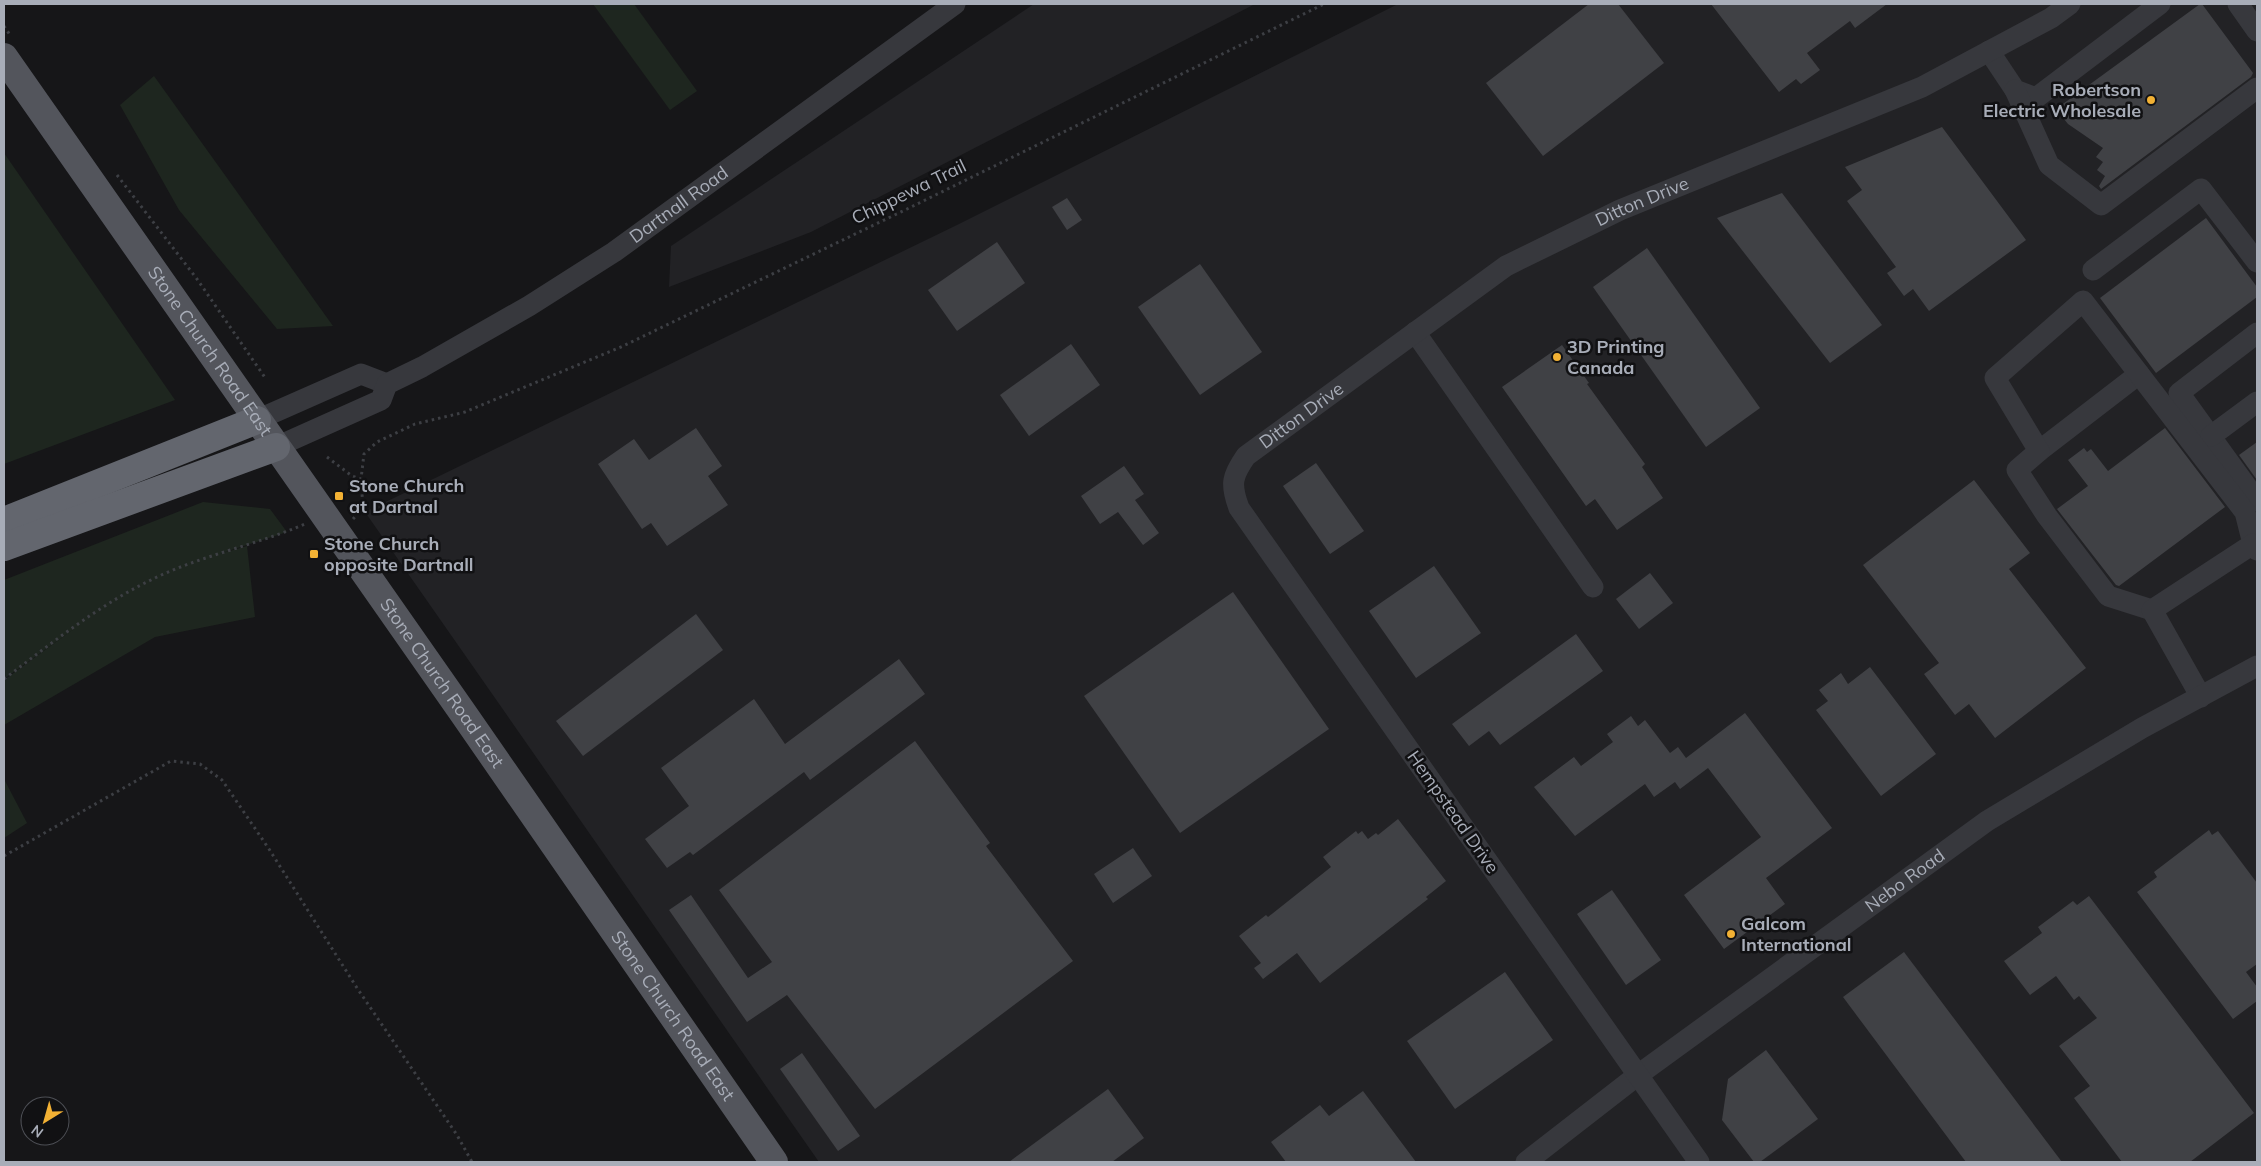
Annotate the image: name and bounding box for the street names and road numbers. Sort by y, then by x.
street label: Chippewa Trail [848,154,970,229]
street label: Dartnall Road [625,161,732,248]
street label: Ditton Drive [1591,171,1692,231]
street label: Stone Church Road East [143,262,278,440]
street label: Ditton Drive [1254,377,1348,454]
street label: Stone Church Road East [375,593,509,772]
street label: Hempstead Drive [1402,746,1504,878]
street label: Nebo Road [1860,844,1949,917]
street label: Stone Church Road East [606,926,740,1105]

